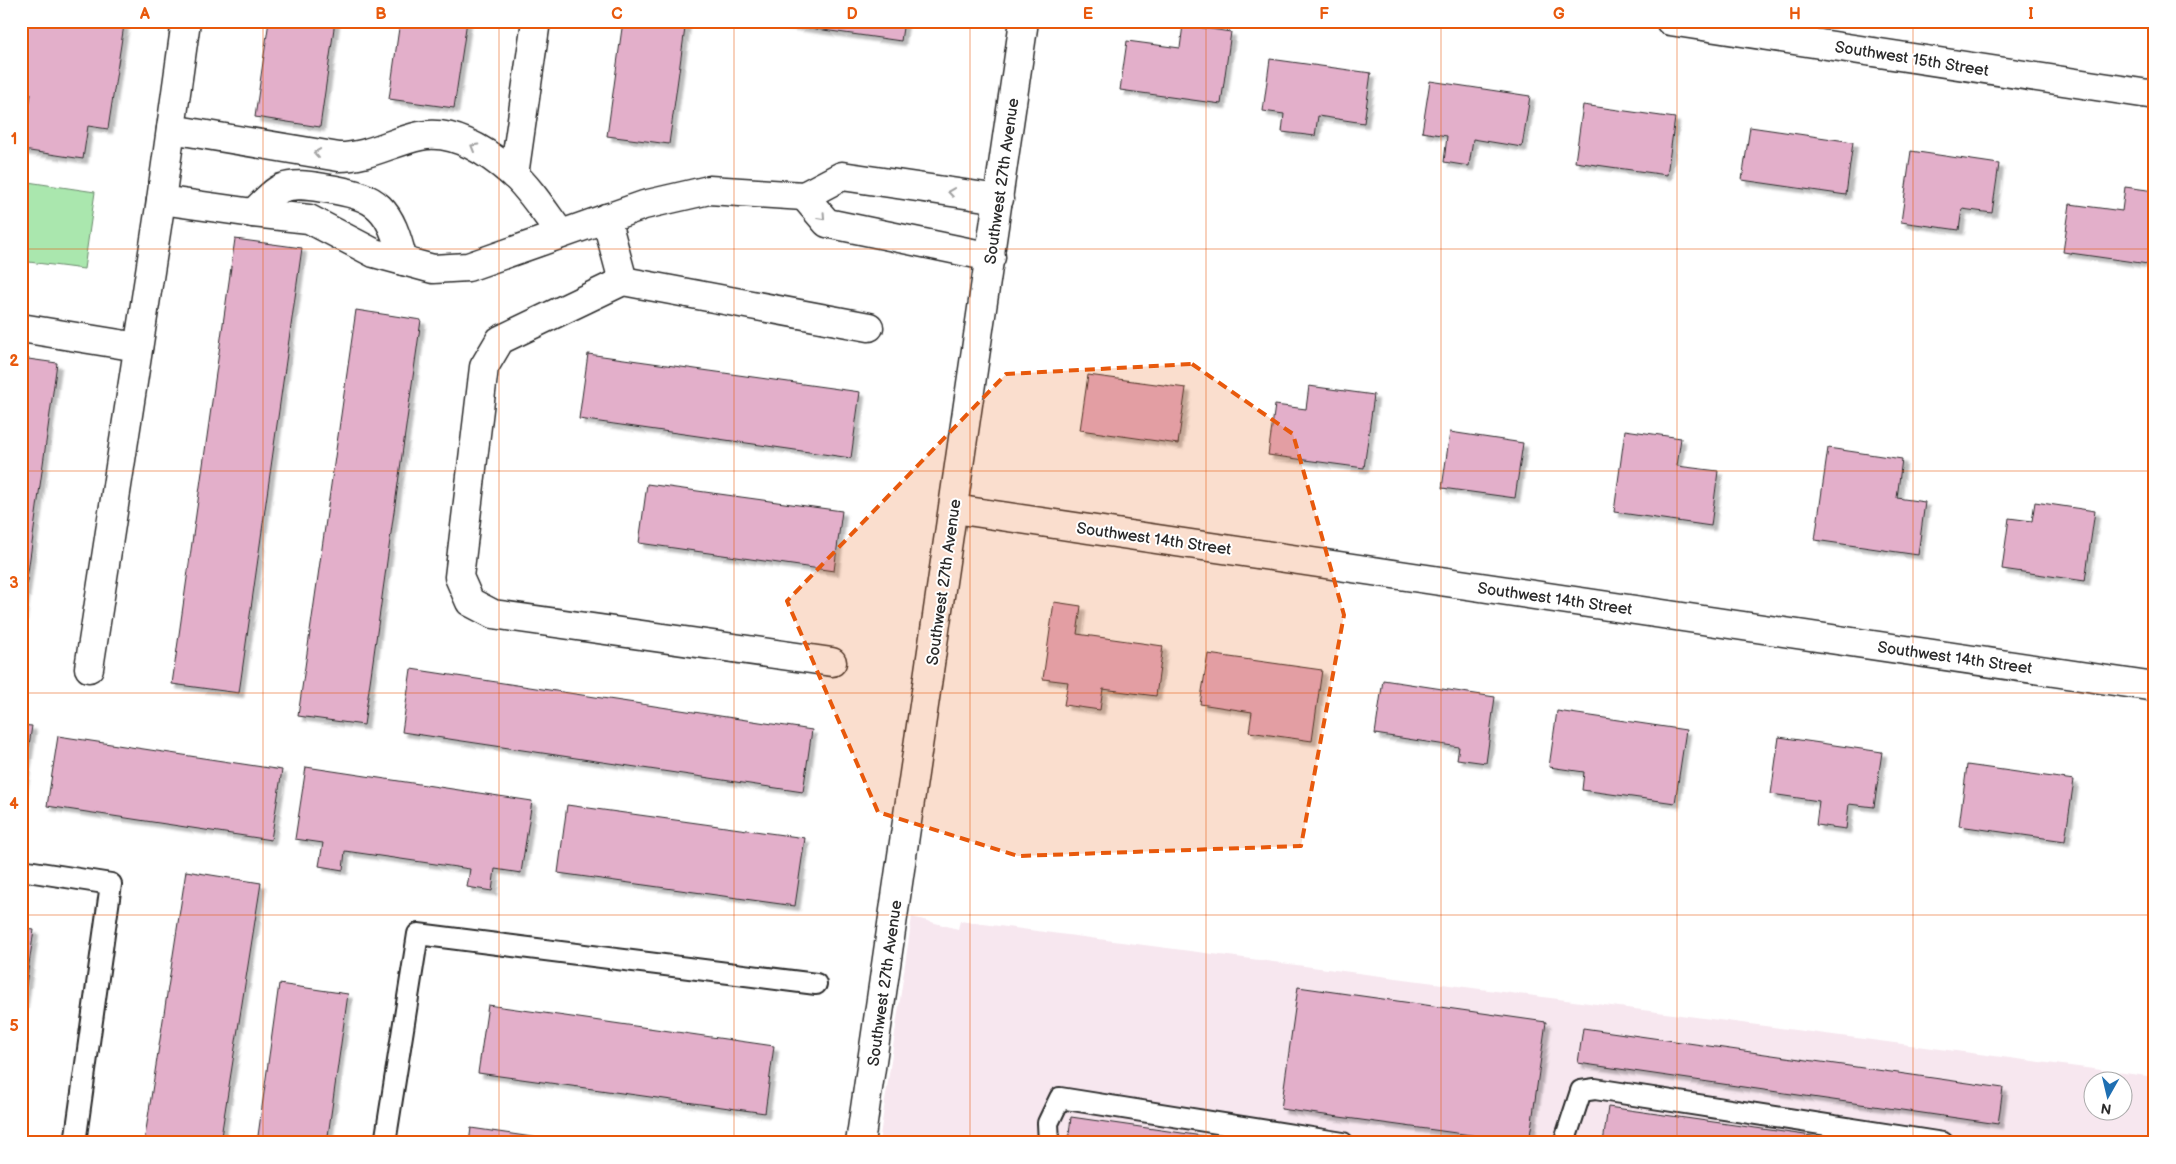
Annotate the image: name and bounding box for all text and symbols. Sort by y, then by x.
text: A [139,5,150,24]
text: B [375,5,387,24]
text: C [611,5,623,24]
text: D [846,5,858,24]
text: E [1083,5,1093,24]
text: F [1319,5,1329,24]
text: G [1553,5,1565,24]
text: H [1789,5,1801,24]
text: I [2028,5,2034,24]
street label: Southwest 15th Street [1833,38,1990,81]
street label: Southwest 27th Avenue [981,96,1024,265]
text: 1 [11,130,17,149]
one-way arrow [470,143,479,153]
one-way arrow [313,149,322,159]
one-way arrow [946,187,954,198]
one-way arrow [816,211,825,220]
text: 2 [9,352,19,371]
street label: Southwest 27th Avenue [923,497,966,666]
street label: Southwest 14th Street [1075,519,1232,560]
text: 3 [9,574,19,593]
street label: Southwest 14th Street [1476,579,1633,620]
street label: Southwest 14th Street [1876,638,2033,679]
text: 4 [9,795,19,814]
street label: Southwest 27th Avenue [864,898,907,1067]
text: 5 [9,1017,19,1036]
north arrow [2084,1072,2134,1122]
text: N [2100,1099,2113,1118]

